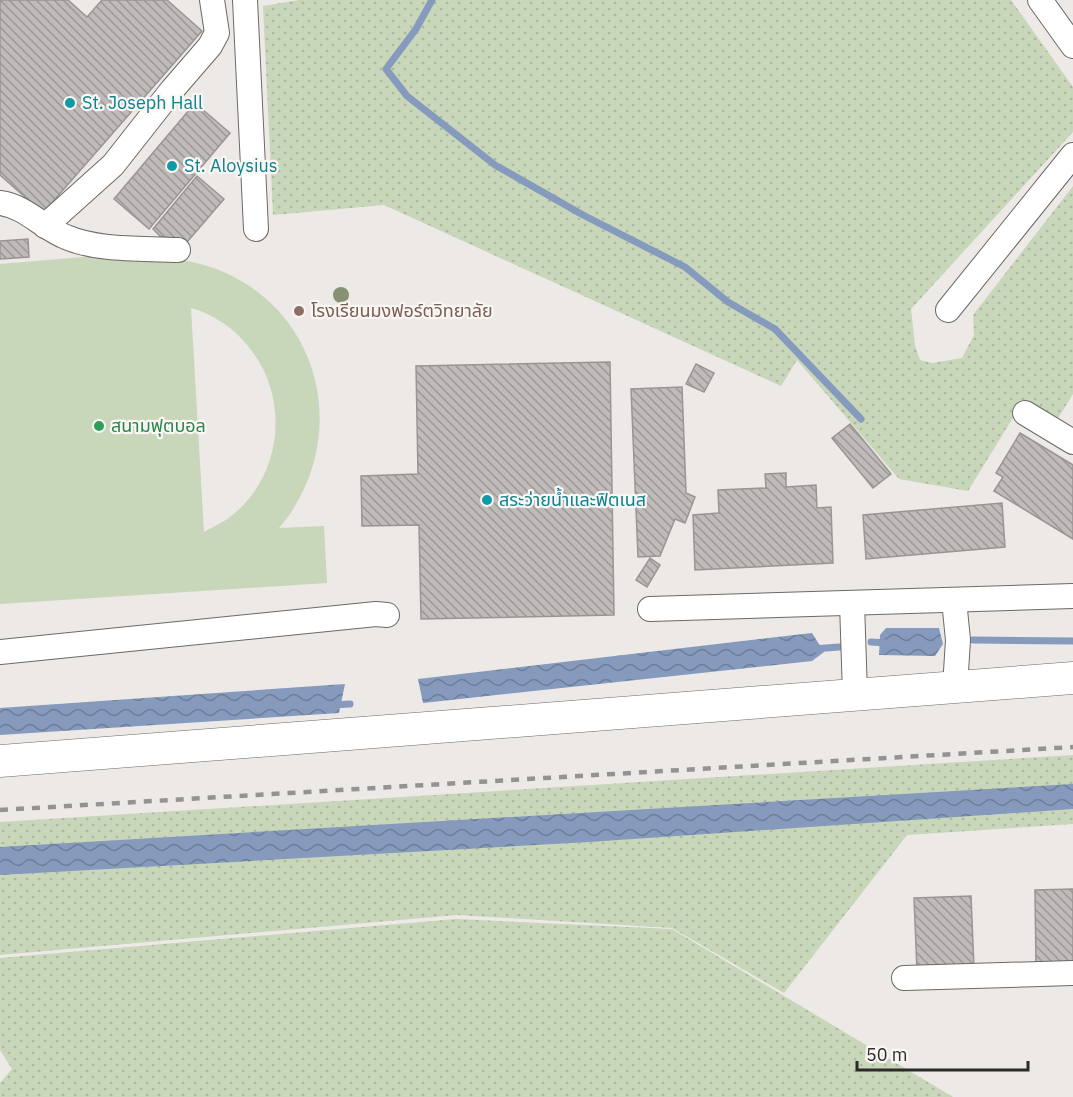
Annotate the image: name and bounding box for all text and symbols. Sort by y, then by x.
place label: St. Joseph Hall [82,91,203,114]
marker: St. Joseph Hall [63,96,77,110]
place label: St. Aloysius [184,154,278,177]
marker: St. Aloysius [165,159,179,173]
place label: โรงเรียนมงฟอร์ตวิทยาลัย [311,299,493,322]
marker: โรงเรียนมงฟอร์ตวิทยาลัย [292,304,306,318]
place label: สนามฟุตบอล [111,414,206,437]
marker: สนามฟุตบอล [92,419,106,433]
place label: สระว่ายน้ำและฟิตเนส [499,487,646,511]
marker: สระว่ายน้ำและฟิตเนส [480,493,494,507]
scale bar [857,1034,1028,1072]
text: 50 m [866,1043,908,1066]

